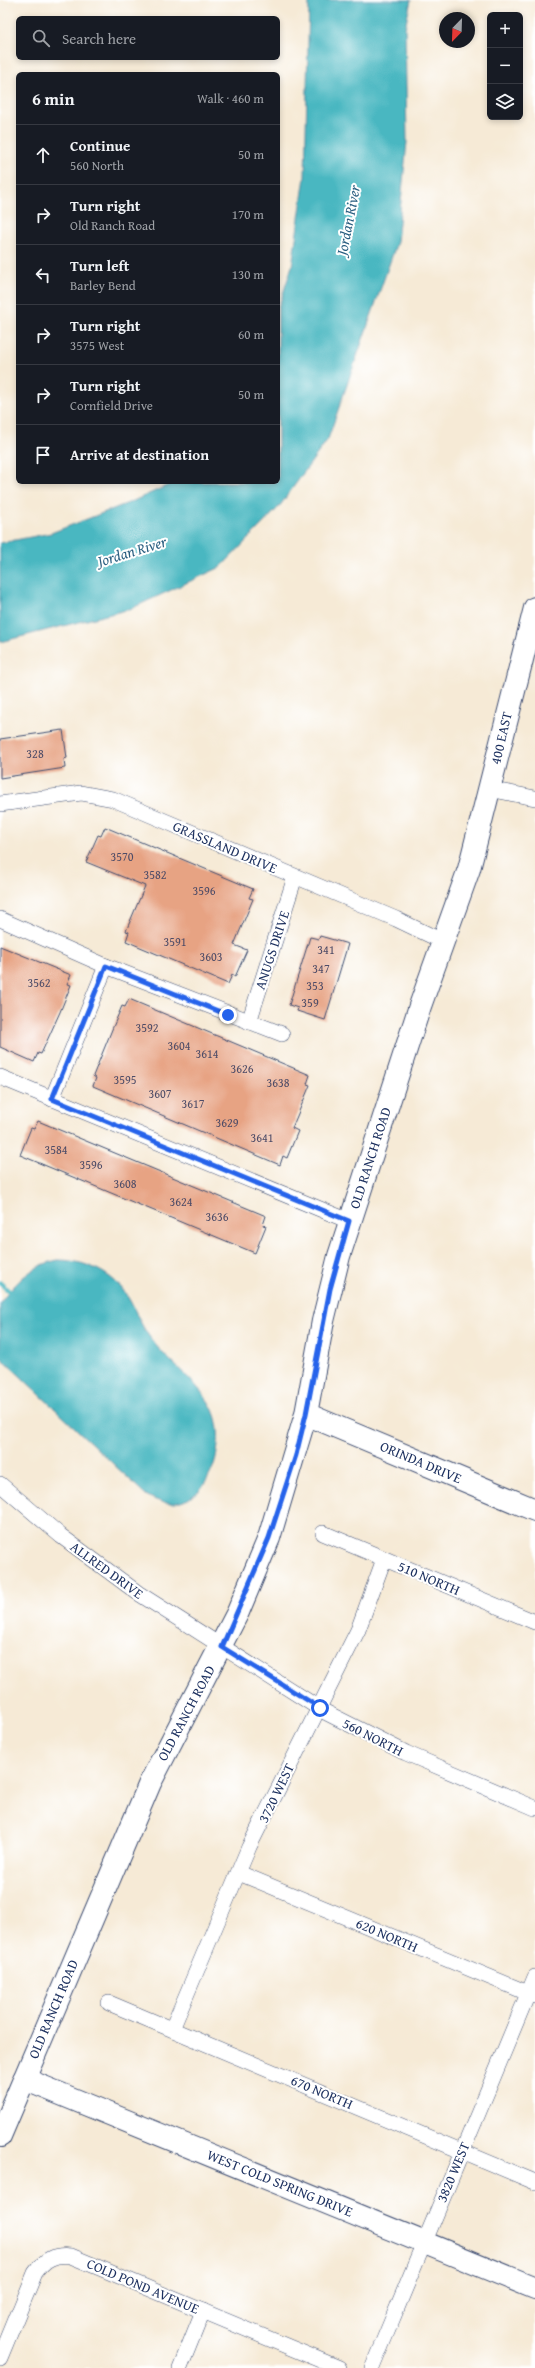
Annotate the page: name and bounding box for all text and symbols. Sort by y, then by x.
north arrow [439,12,475,48]
map controls [487,12,523,120]
button: + [487,12,523,48]
search box [16,16,280,60]
icon: search [30,27,52,49]
text: Search here [62,28,136,49]
button: − [487,48,523,84]
button: layers [487,84,523,120]
text: 6 min [32,86,74,111]
text: Walk · 460 m [197,89,264,108]
text: Continue [70,135,131,156]
icon: ahead [32,144,54,166]
text: 50 m [238,145,264,164]
text: 560 North [70,156,124,175]
water label: Jordan River [330,183,365,260]
text: Turn right [70,195,141,216]
icon: right [32,204,54,226]
text: 170 m [232,205,264,224]
text: Old Ranch Road [70,216,155,235]
text: Turn left [70,255,129,276]
icon: left [32,264,54,286]
text: 130 m [232,265,264,284]
text: Barley Bend [70,276,136,295]
text: Turn right [70,315,141,336]
icon: right [32,324,54,346]
text: 60 m [238,325,264,344]
text: 3575 West [70,336,124,355]
text: Turn right [70,375,141,396]
icon: right [32,384,54,406]
text: 50 m [238,385,264,404]
text: Cornfield Drive [70,396,153,415]
icon: arrive [32,444,54,466]
text: Arrive at destination [70,444,209,465]
water label: Jordan River [92,530,169,572]
street label: 400 EAST [485,710,517,766]
house number: 328 [26,745,44,762]
street label: GRASSLAND DRIVE [170,816,280,878]
house number: 3570 [110,848,134,865]
house number: 3582 [143,866,167,883]
house number: 3596 [192,882,216,899]
street label: ANUGS DRIVE [250,908,294,992]
house number: 3591 [163,933,187,950]
house number: 341 [317,941,335,958]
house number: 3603 [199,948,223,965]
house number: 347 [312,960,330,977]
house number: 3562 [27,974,51,991]
house number: 353 [306,977,324,994]
house number: 359 [301,994,319,1011]
route end [219,1006,237,1024]
house number: 3592 [135,1019,159,1036]
house number: 3604 [167,1037,191,1054]
house number: 3614 [195,1045,219,1062]
house number: 3626 [230,1060,254,1077]
house number: 3595 [113,1071,137,1088]
house number: 3638 [266,1074,290,1091]
house number: 3607 [148,1085,172,1102]
house number: 3617 [181,1095,205,1112]
street label: OLD RANCH ROAD [344,1105,396,1211]
house number: 3629 [215,1114,239,1131]
house number: 3641 [250,1129,274,1146]
house number: 3584 [44,1141,68,1158]
house number: 3596 [79,1156,103,1173]
house number: 3608 [113,1175,137,1192]
house number: 3624 [169,1193,193,1210]
house number: 3636 [205,1208,229,1225]
street label: ORINDA DRIVE [377,1436,465,1488]
street label: ALLRED DRIVE [66,1537,148,1603]
street label: 510 NORTH [395,1556,463,1600]
street label: OLD RANCH ROAD [152,1662,220,1764]
route start [311,1699,329,1717]
street label: 560 NORTH [339,1713,407,1761]
street label: 3720 WEST [253,1760,299,1826]
street label: 620 NORTH [353,1913,421,1957]
street label: OLD RANCH ROAD [23,1956,83,2062]
street label: 670 NORTH [288,2070,356,2114]
street label: 3820 WEST [431,2139,475,2205]
street label: WEST COLD SPRING DRIVE [204,2145,356,2221]
street label: COLD POND AVENUE [84,2253,202,2319]

